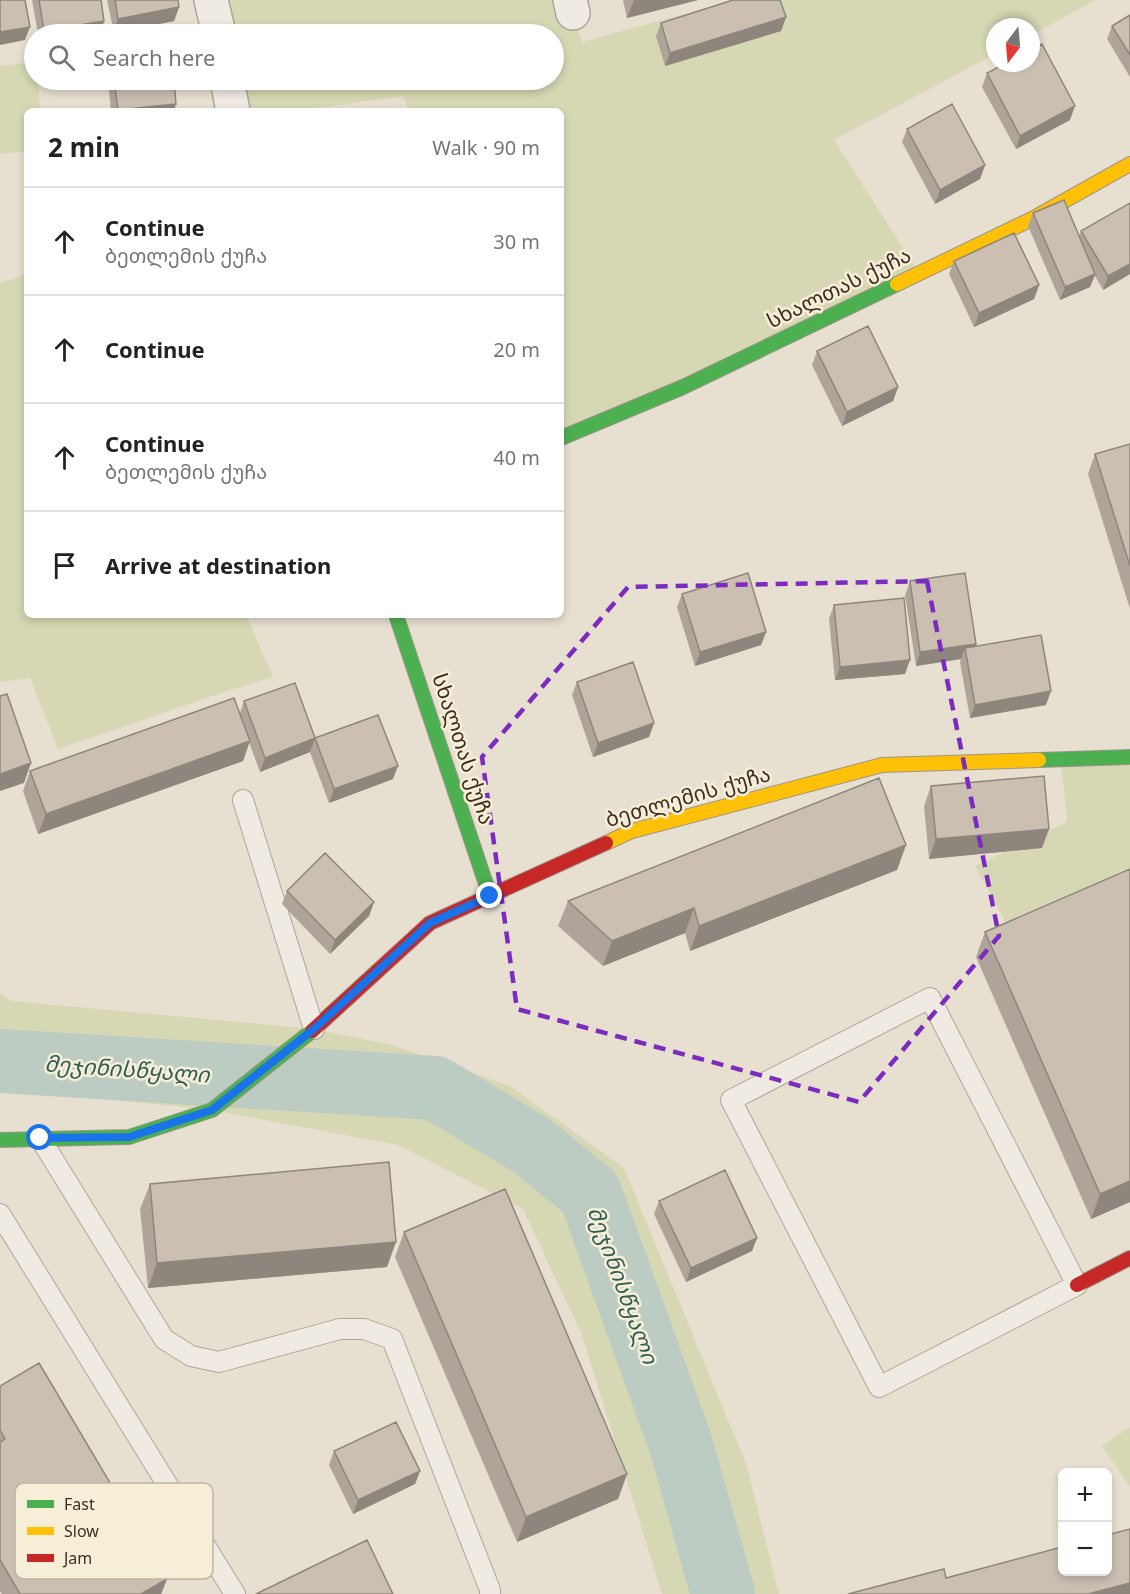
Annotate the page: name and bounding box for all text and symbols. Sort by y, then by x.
north arrow [986,18,1040,72]
search box [24,24,564,90]
icon: search [45,41,78,74]
text: Search here [93,43,215,72]
text: 2 min [48,129,120,165]
text: Walk · 90 m [432,134,540,161]
text: Continue [105,213,205,242]
icon: ahead [48,225,81,258]
text: 30 m [493,228,540,255]
street label: სხალთას ქუჩა [762,240,915,334]
text: ბეთლემის ქუჩა [105,242,267,269]
icon: ahead [48,333,81,366]
text: Continue [105,335,205,364]
text: 20 m [493,336,540,363]
text: Continue [105,429,205,458]
icon: ahead [48,441,81,474]
text: 40 m [493,444,540,471]
text: ბეთლემის ქუჩა [105,458,267,485]
icon: arrive [48,549,81,582]
text: Arrive at destination [105,551,331,580]
street label: სხალთას ქუჩა [426,670,502,828]
street label: ბეთლემის ქუჩა [602,759,773,833]
route end [476,882,502,908]
water label: მეჯინისწყალი [44,1048,212,1089]
route start [26,1124,52,1150]
water label: მეჯინისწყალი [582,1202,666,1369]
map controls [1058,1468,1112,1576]
button: + [1058,1468,1112,1522]
legend [15,1483,213,1579]
text: Fast [64,1493,95,1515]
text: Slow [64,1520,99,1542]
button: − [1058,1522,1112,1576]
text: Jam [62,1547,92,1569]

